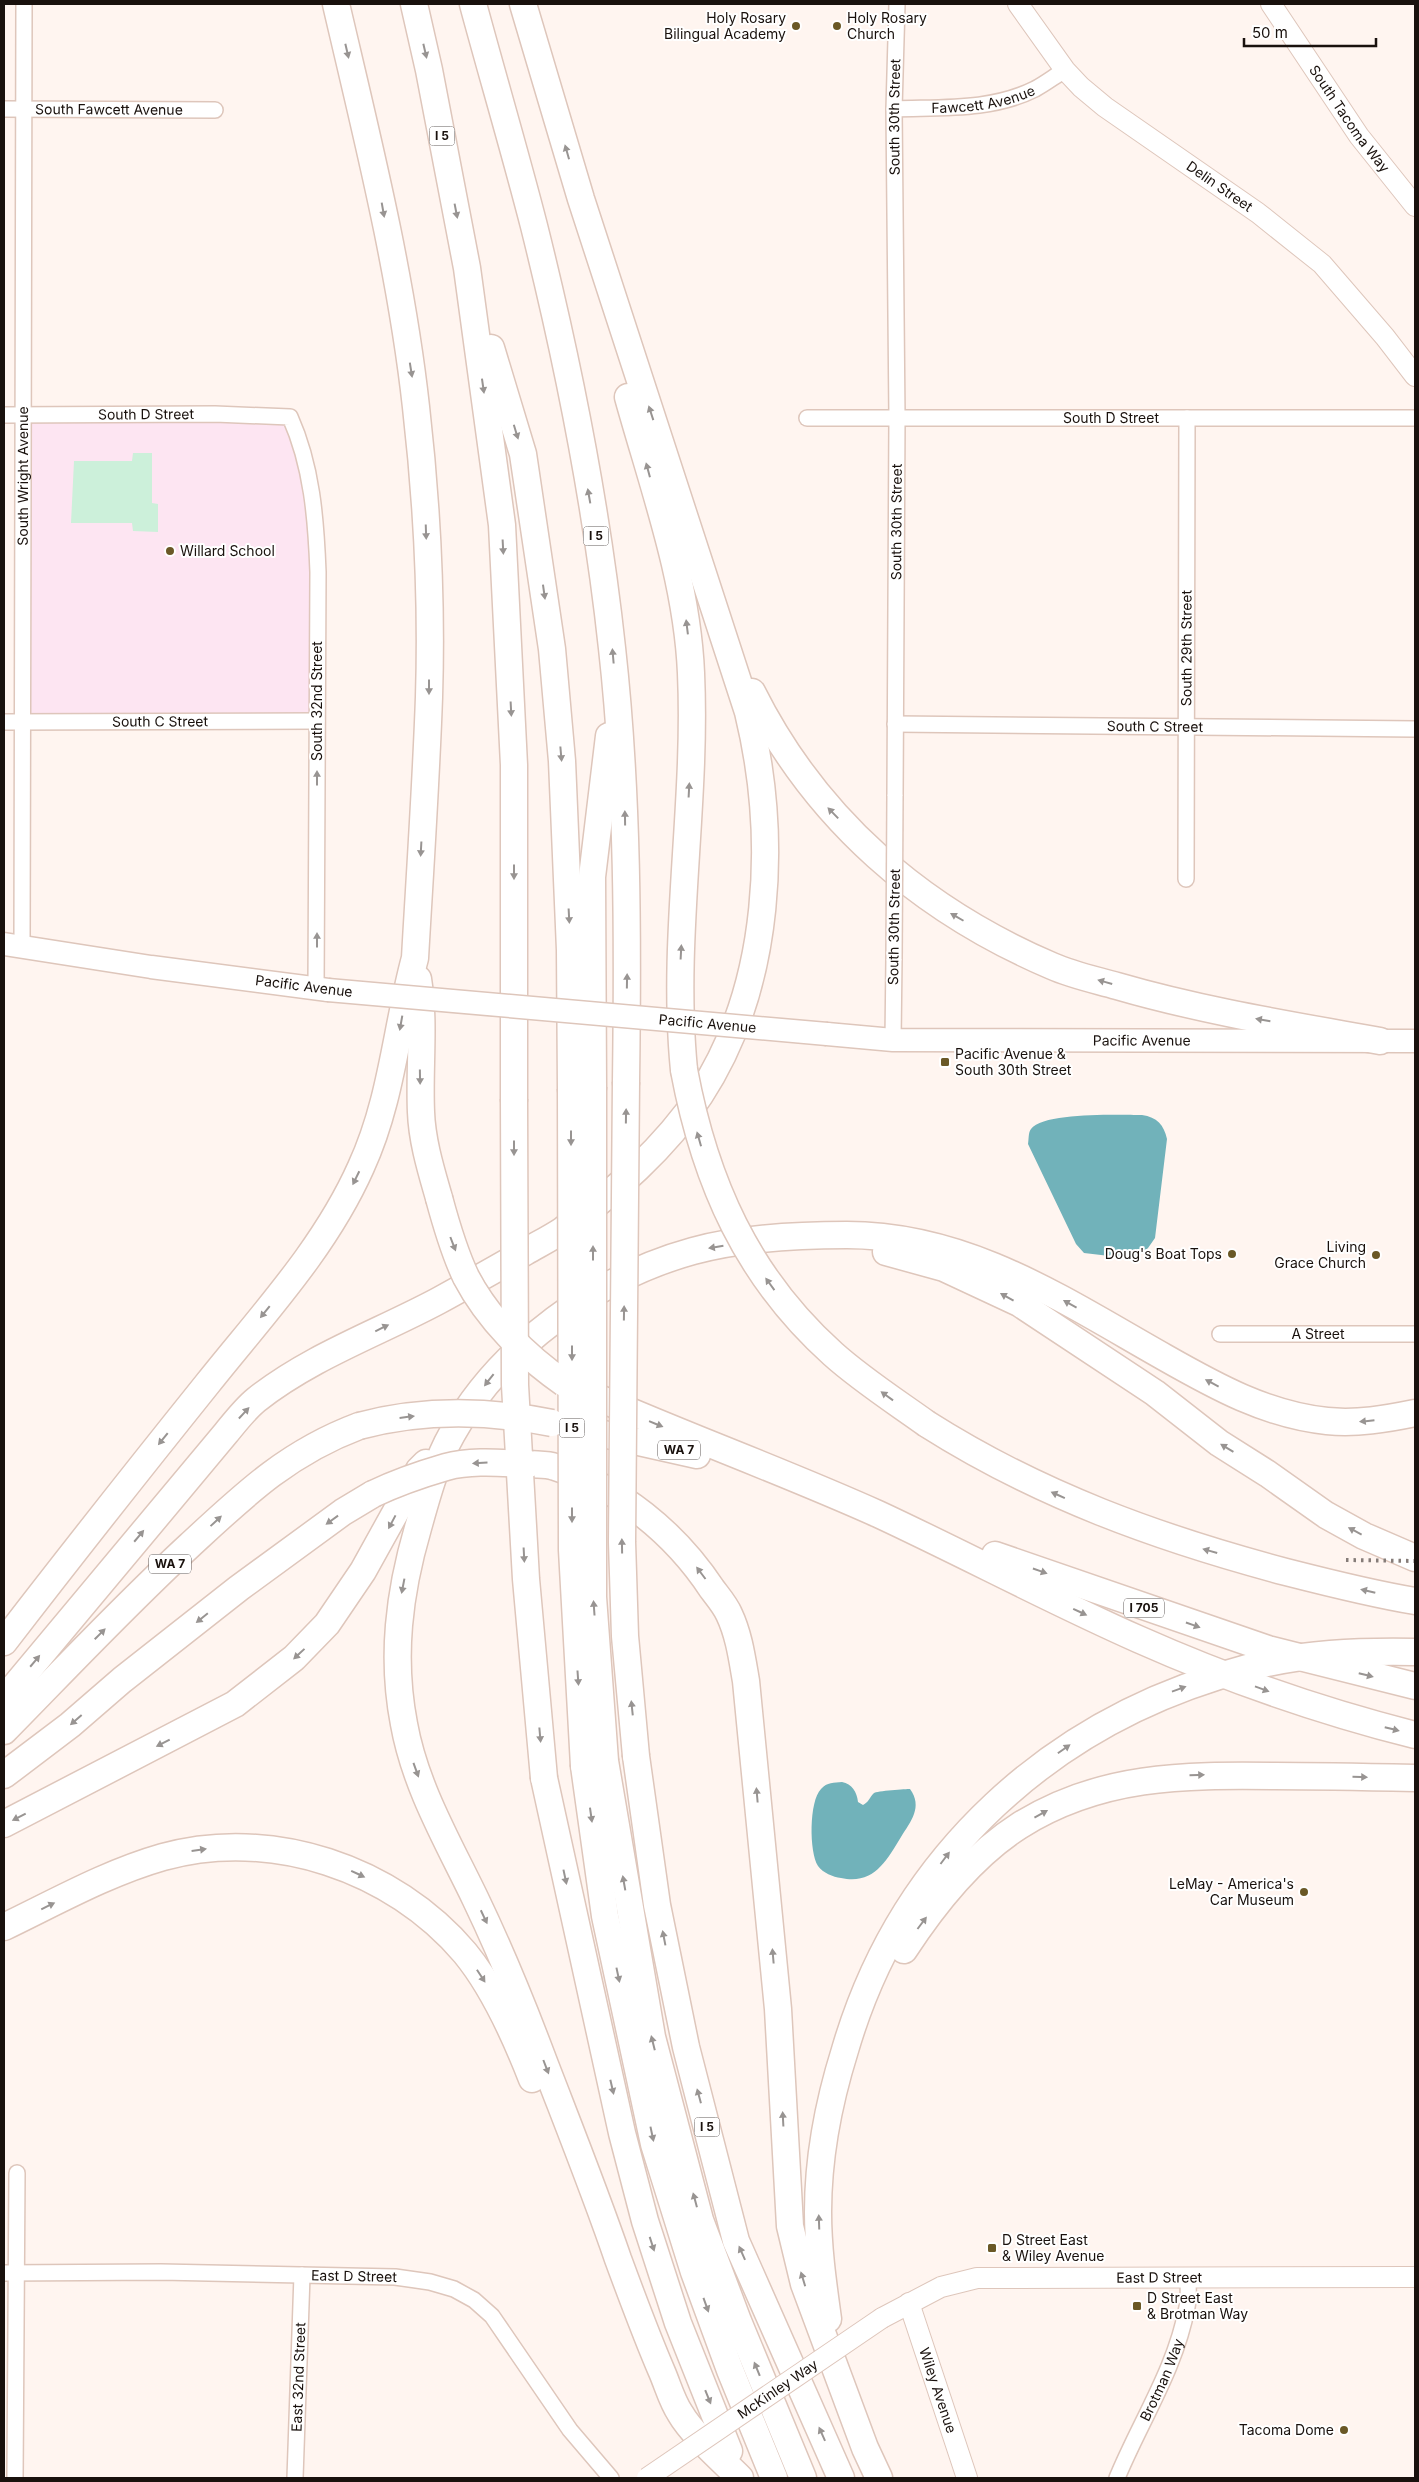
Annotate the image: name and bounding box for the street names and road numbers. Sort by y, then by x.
street label: South 30th Street [885,58,903,175]
street label: South Tacoma Way [1306,62,1394,176]
street label: Fawcett Avenue [931,81,1037,116]
street label: South Fawcett Avenue [35,100,183,118]
road number: I 5 [430,126,454,146]
street label: Delin Street [1183,157,1257,215]
street label: South D Street [98,405,194,423]
street label: South Wright Avenue [14,406,31,546]
street label: South D Street [1063,409,1159,426]
street label: South 30th Street [887,463,905,580]
road number: I 5 [584,526,608,546]
street label: South 29th Street [1177,589,1195,706]
street label: South 32nd Street [308,641,325,761]
street label: South C Street [112,712,209,730]
street label: South C Street [1107,717,1204,735]
street label: South 30th Street [884,868,903,985]
street label: Pacific Avenue [254,971,354,1000]
street label: Pacific Avenue [658,1010,757,1036]
street label: Pacific Avenue [1093,1031,1191,1049]
street label: A Street [1291,1325,1345,1342]
road number: I 5 [560,1419,584,1438]
road number: WA 7 [658,1440,700,1460]
road number: WA 7 [149,1555,191,1574]
road number: I 705 [1124,1599,1164,1618]
road number: I 5 [694,2118,720,2136]
street label: East D Street [311,2266,397,2285]
street label: East D Street [1116,2268,1203,2286]
street label: East 32nd Street [288,2321,308,2432]
street label: Brotman Way [1136,2336,1187,2424]
street label: Wiley Avenue [916,2345,961,2435]
street label: McKinley Way [734,2355,821,2422]

